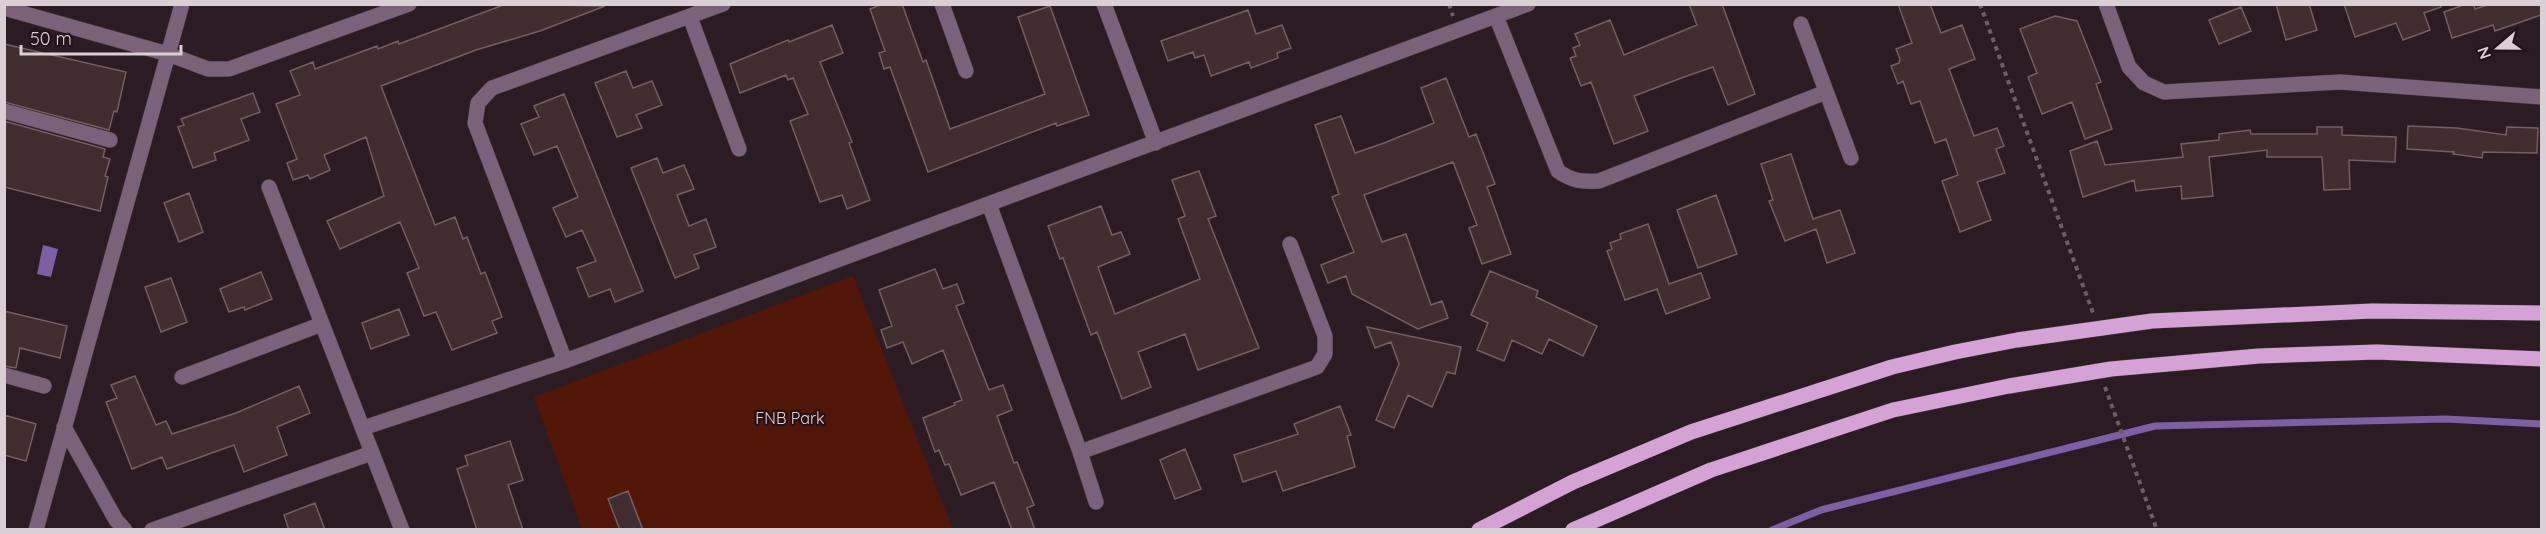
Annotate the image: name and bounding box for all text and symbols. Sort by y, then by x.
scale bar [21,18,182,56]
north arrow [2468,18,2528,78]
text: 50 m [30,27,72,50]
text: N [2472,44,2495,62]
park label: FNB Park [755,408,825,428]

